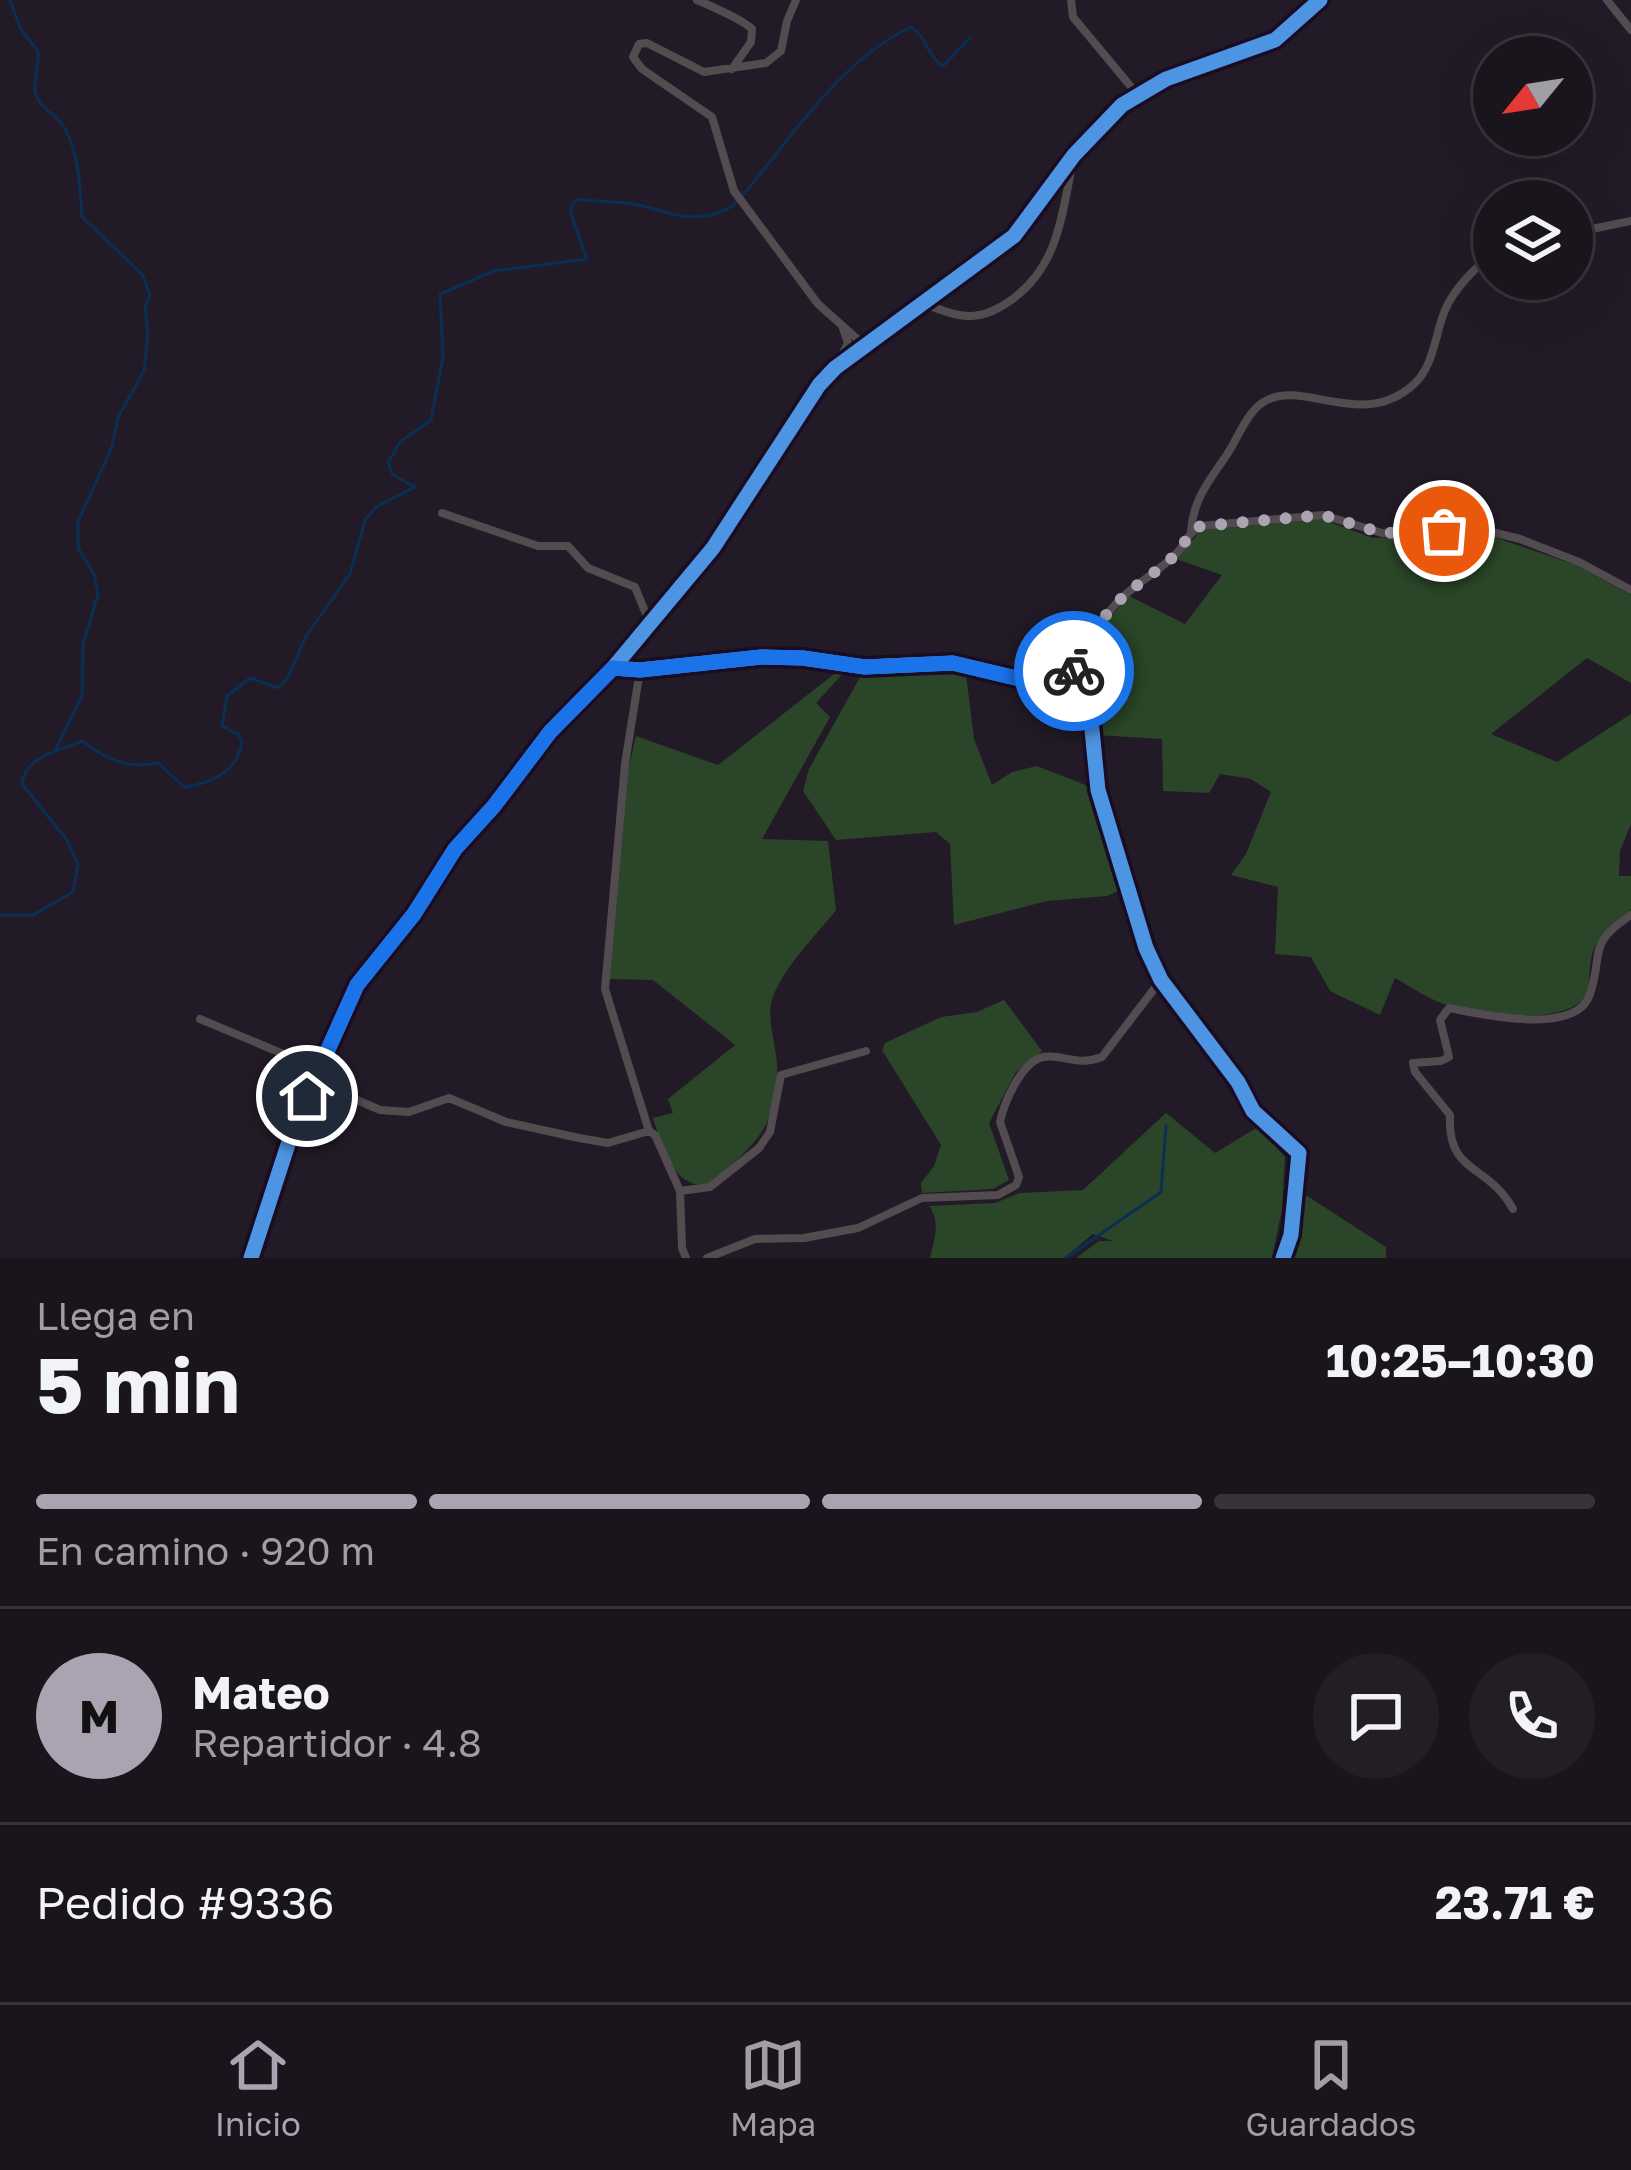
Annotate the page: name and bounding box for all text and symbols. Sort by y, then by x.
north arrow [1473,36,1593,156]
map controls [1473,36,1593,300]
button: layers [1473,180,1593,300]
pin [1393,480,1495,582]
icon: bag [1411,498,1477,564]
courier [1014,611,1134,731]
icon: bike [1041,638,1107,704]
pin [256,1045,358,1147]
icon: home [274,1063,340,1129]
text: Llega en [36,1292,195,1339]
text: 10:25–10:30 [1326,1333,1595,1387]
text: 5 min [36,1337,240,1430]
text: En camino · 920 m [36,1527,375,1574]
button: chat [1313,1653,1439,1779]
button: phone [1469,1653,1595,1779]
text: Mateo [192,1665,330,1719]
text: M [79,1689,119,1743]
text: Repartidor · 4.8 [192,1719,482,1766]
text: Pedido #9336 [36,1875,335,1929]
text: 23.71 € [1435,1875,1595,1929]
tab: Inicio [215,2032,301,2143]
tab: Mapa [730,2032,816,2143]
tab: Guardados [1245,2032,1416,2143]

